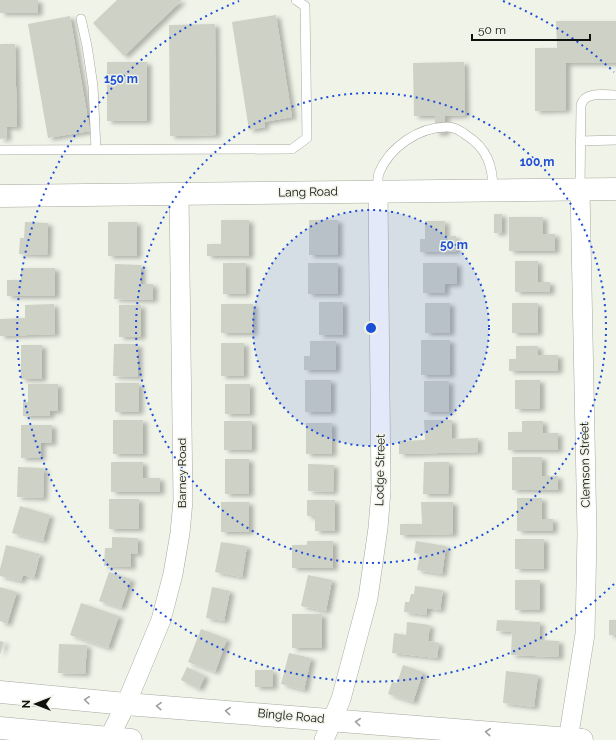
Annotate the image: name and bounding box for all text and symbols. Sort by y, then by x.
scale bar [472,16,590,42]
text: 50 m [478,23,506,37]
text: 150 m [104,72,138,86]
text: 100 m [520,155,554,169]
street label: Lang Road [278,184,338,200]
text: 50 m [440,238,468,252]
centre of rings [364,321,378,335]
street label: Clemson Street [577,422,593,508]
street label: Lodge Street [372,434,388,506]
street label: Barney Road [175,438,189,508]
north arrow [16,684,56,724]
one-way arrow [84,696,90,705]
text: N [20,700,33,708]
one-way arrow [156,702,162,711]
street label: Bingle Road [257,706,325,726]
one-way arrow [225,707,231,716]
one-way arrow [355,717,361,726]
one-way arrow [485,728,491,737]

